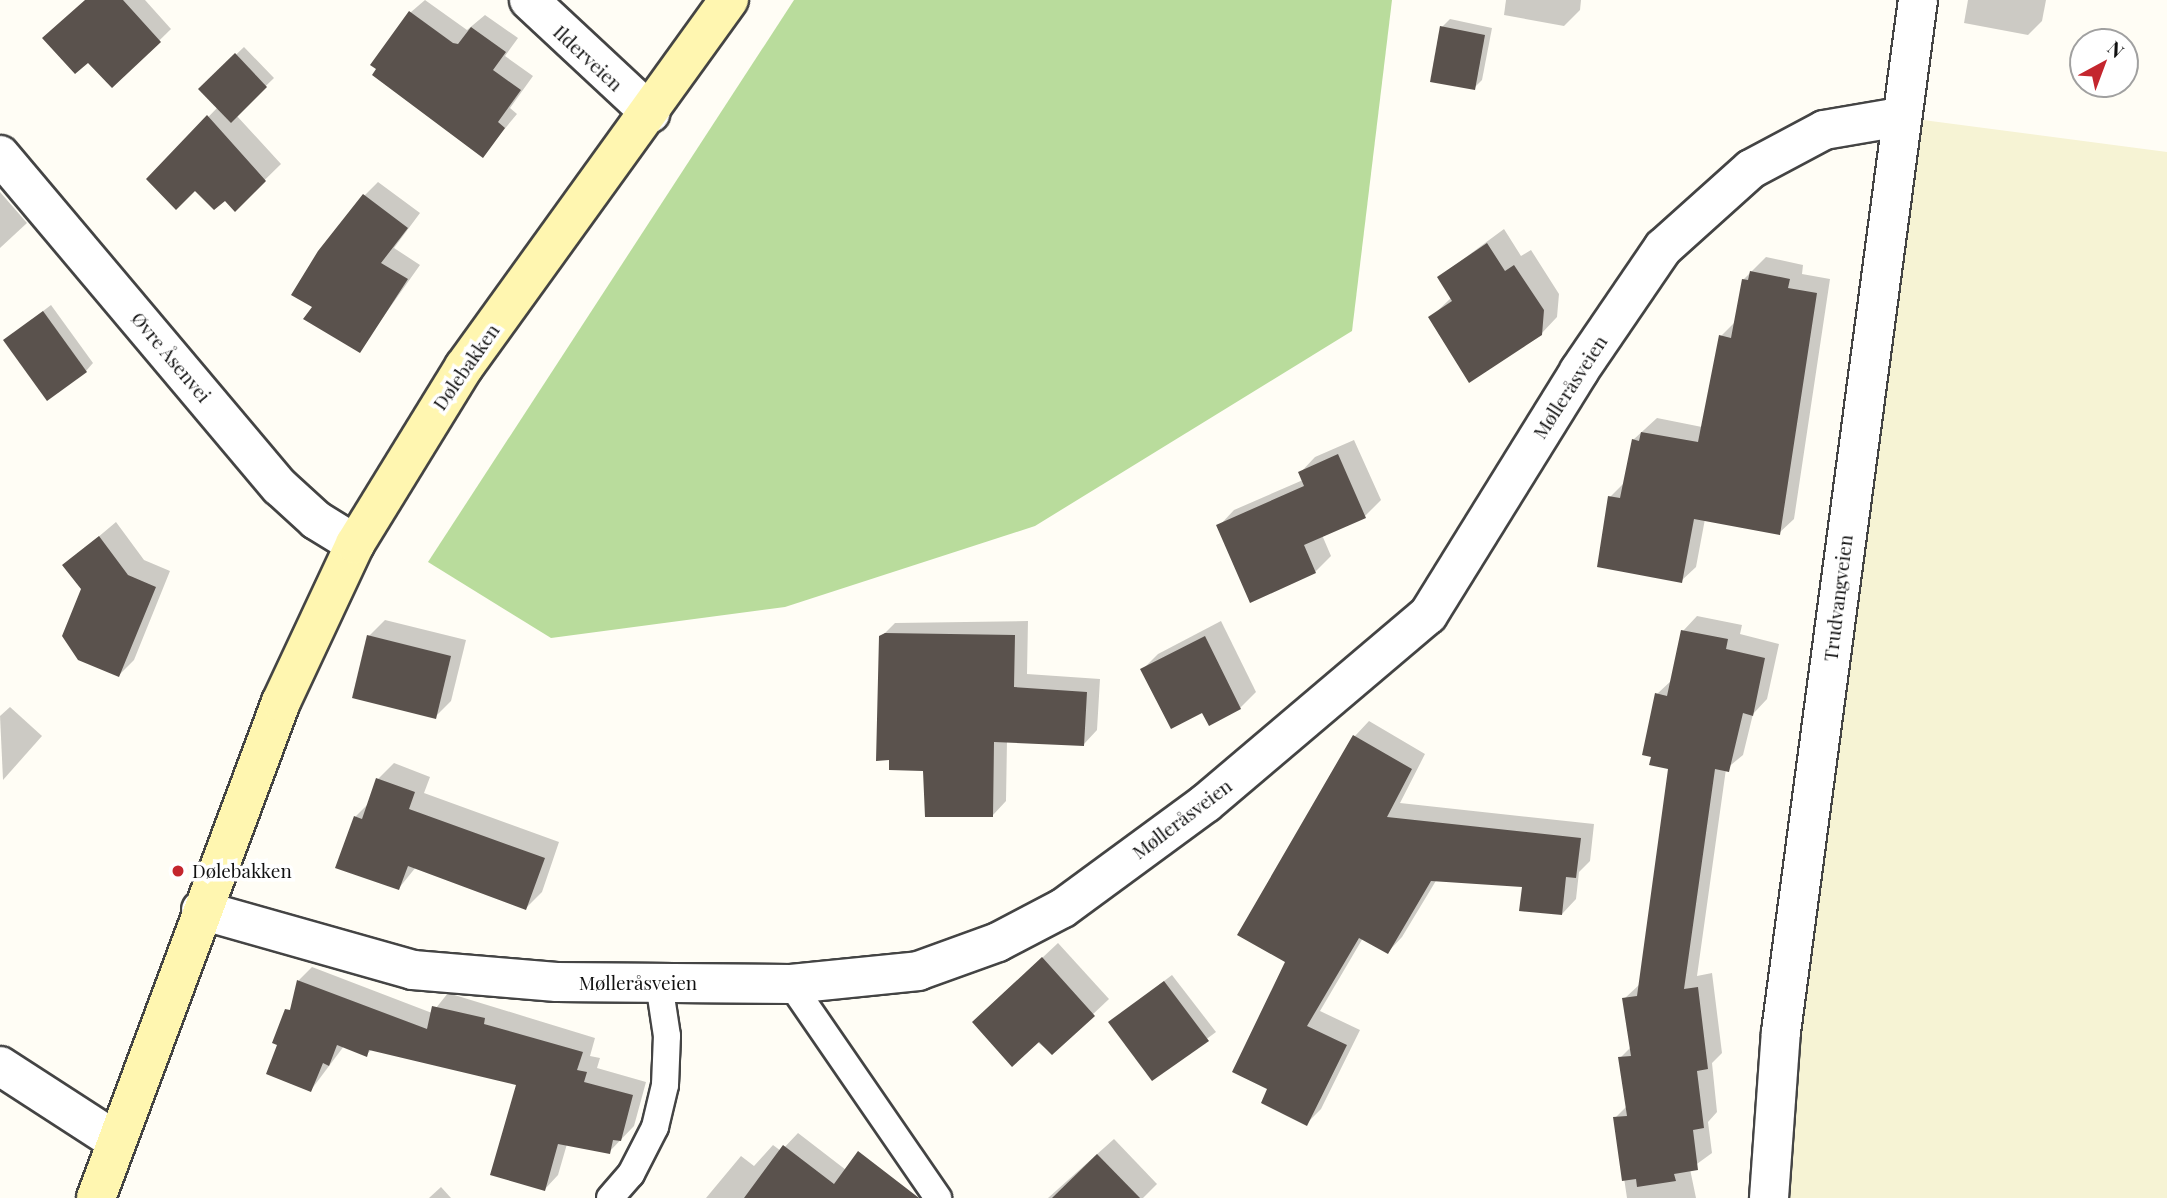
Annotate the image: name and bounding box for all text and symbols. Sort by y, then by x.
street label: Ilderveien [549,20,627,96]
north arrow [2069,28,2139,98]
text: N [2103,34,2130,63]
street label: Øvre Åsenvei [126,307,216,407]
street label: Dølebakken [428,320,504,414]
street label: Mølleråsveien [1528,331,1612,443]
street label: Trudvangveien [1819,533,1857,663]
street label: Mølleråsveien [1128,774,1236,864]
place label: Dølebakken [192,860,292,882]
marker: Dølebakken [170,863,186,879]
street label: Mølleråsveien [579,972,697,994]

